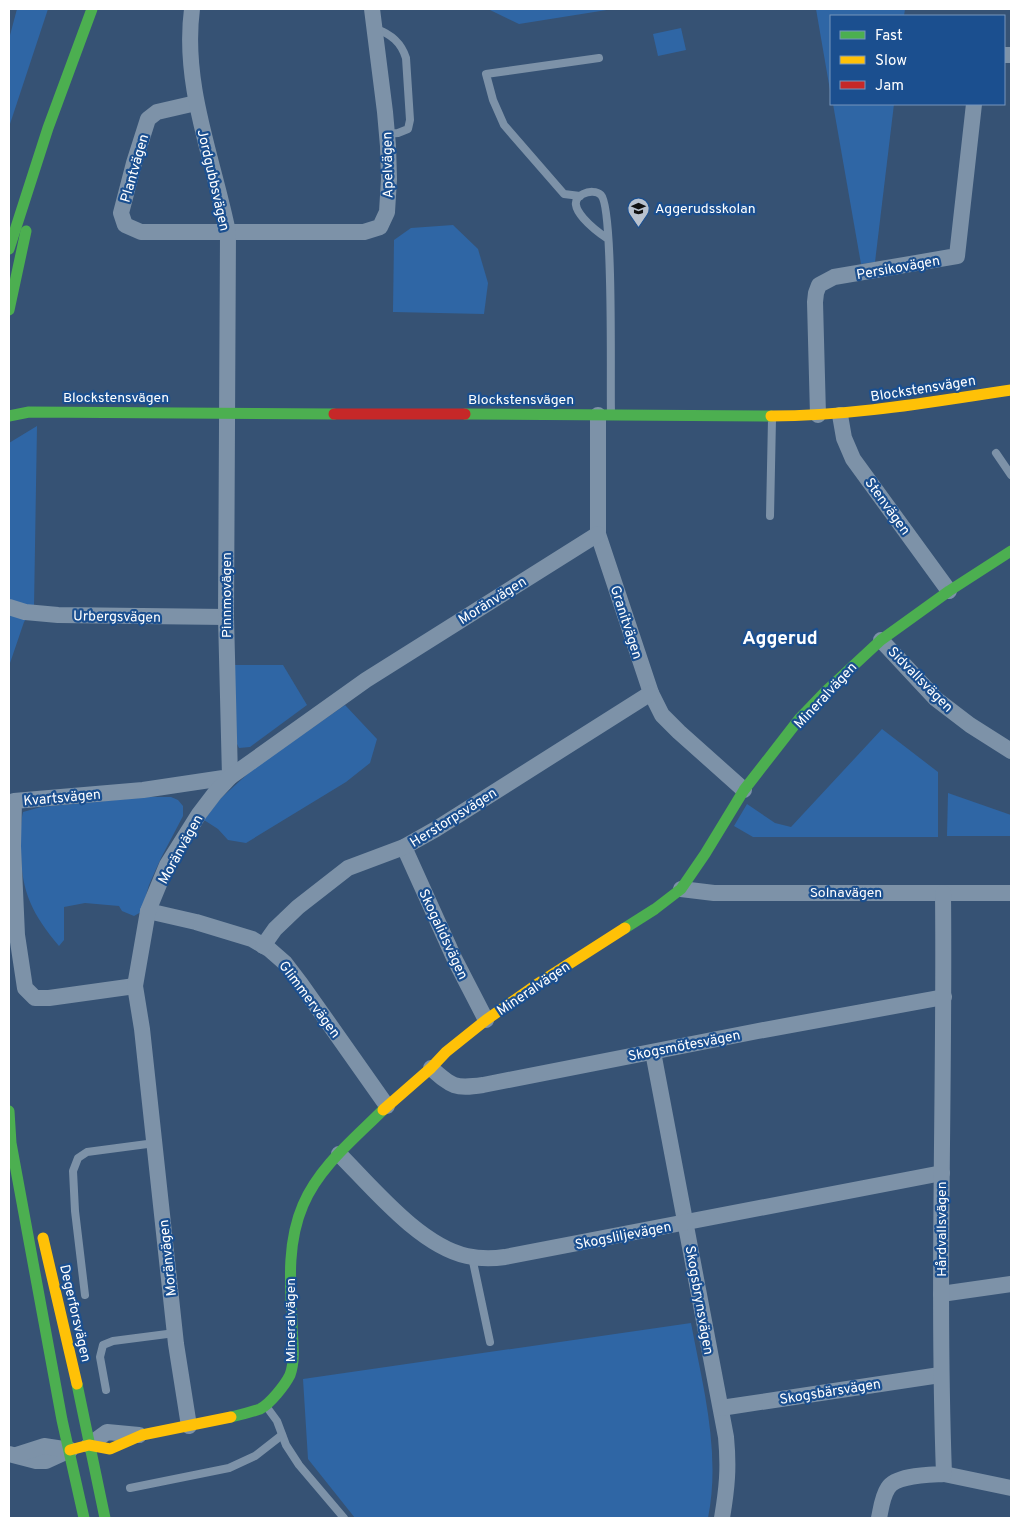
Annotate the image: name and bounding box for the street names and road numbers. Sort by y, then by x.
street label: Jordgubbsvägen [193,128,232,233]
street label: Plantvägen [118,132,153,205]
street label: Apelvägen [379,132,398,198]
street label: Persikovägen [855,253,941,284]
street label: Blockstensvägen [869,373,977,406]
street label: Blockstensvägen [63,390,169,407]
street label: Blockstensvägen [468,392,574,409]
street label: Stenvägen [860,475,913,539]
street label: Pinnmovägen [219,552,236,638]
street label: Moränvägen [456,574,530,629]
street label: Granitvägen [606,583,645,661]
street label: Urbergsvägen [73,608,161,627]
street label: Sidvallsvägen [884,644,956,716]
street label: Mineralvägen [791,659,861,733]
street label: Herstorpsvägen [407,785,500,852]
street label: Kvartsvägen [23,787,102,810]
street label: Moränvägen [155,812,207,888]
street label: Solnavägen [810,885,882,902]
street label: Skogalidsvägen [414,887,471,983]
street label: Glimmervägen [274,958,343,1042]
street label: Mineralvägen [494,959,574,1020]
street label: Skogsmötesvägen [627,1027,742,1066]
street label: Hårdvallsvägen [934,1181,951,1277]
street label: Moränvägen [156,1219,181,1297]
street label: Skogsliljevägen [574,1219,673,1254]
street label: Skogsbrynsvägen [681,1244,716,1356]
street label: Degerforsvägen [55,1263,94,1364]
street label: Mineralvägen [283,1278,300,1362]
street label: Skogsbärsvägen [778,1376,882,1409]

